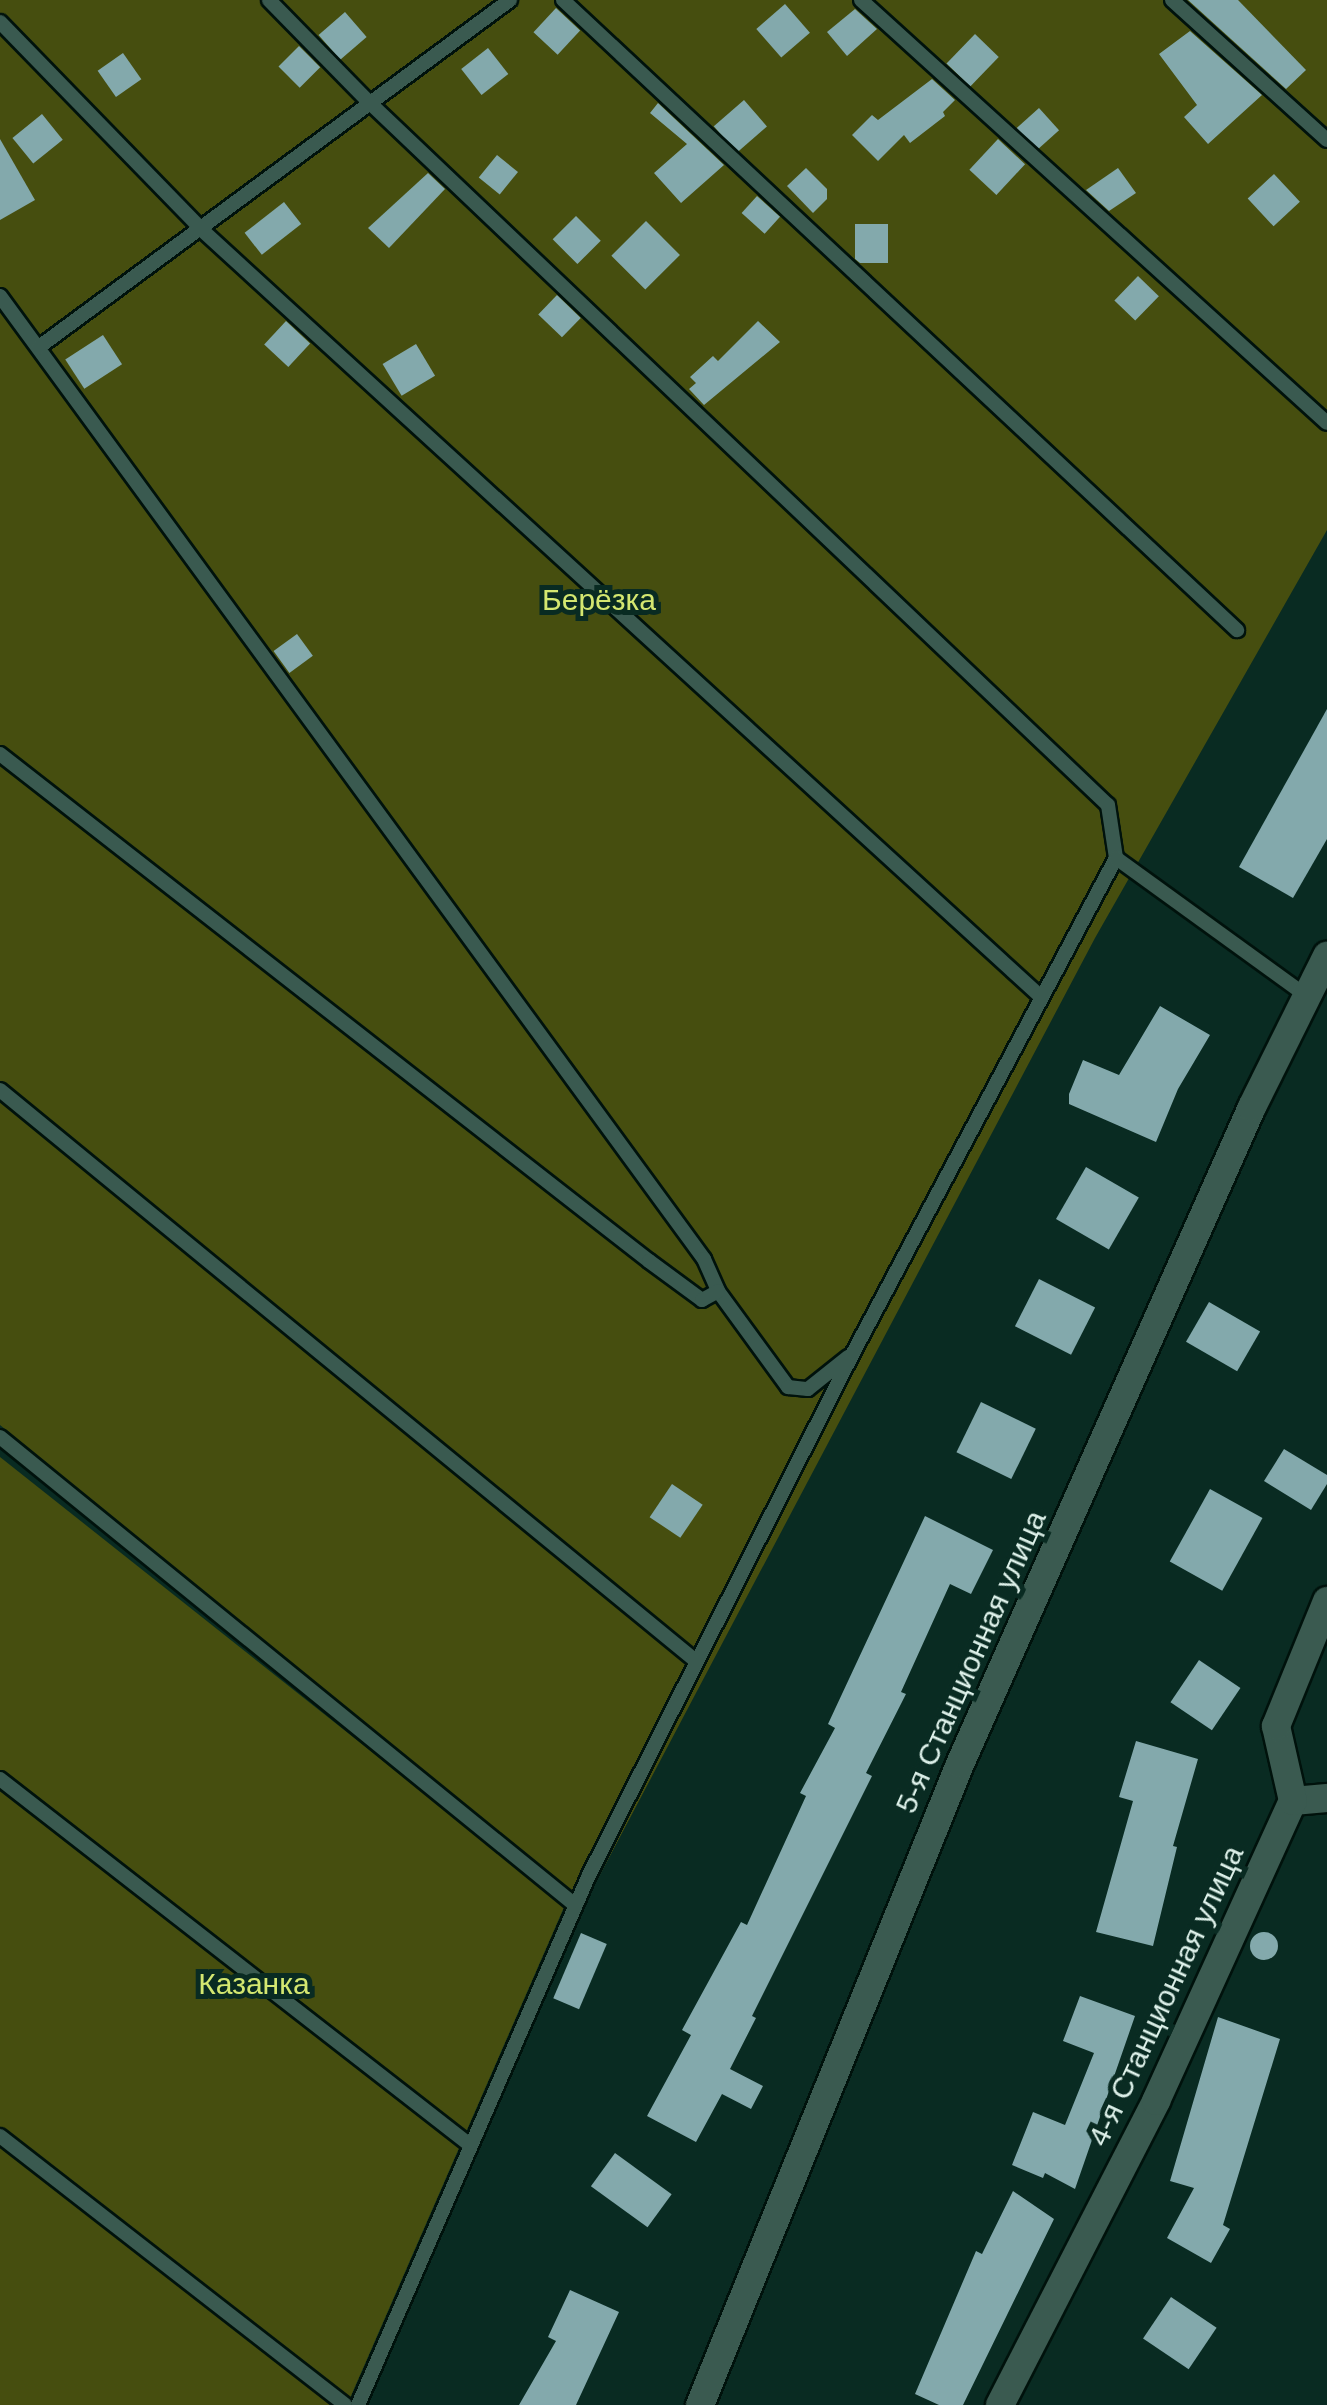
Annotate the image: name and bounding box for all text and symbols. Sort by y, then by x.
park label: Берёзка [542,582,656,618]
street label: 5-я Станционная улица [888,1505,1054,1819]
street label: 4-я Станционная улица [1081,1840,1251,2152]
park label: Казанка [198,1966,310,2002]

